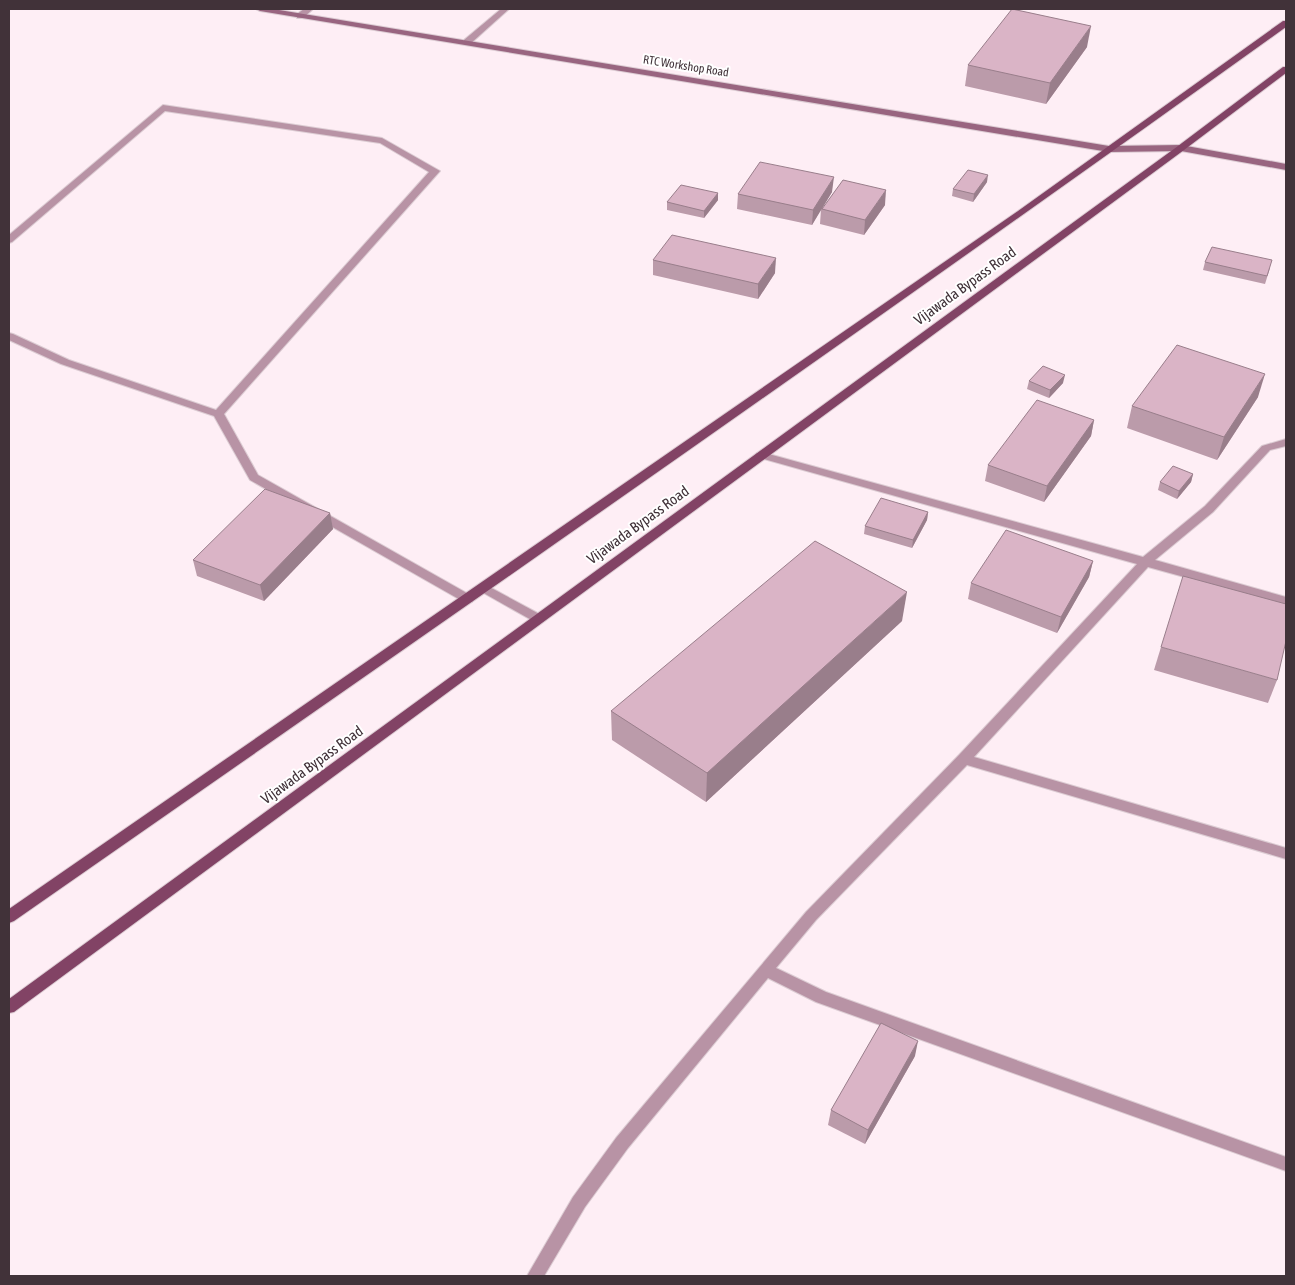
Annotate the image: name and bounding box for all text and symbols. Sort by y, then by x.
street label: RTC Workshop Road [642,52,730,80]
street label: Vijawada Bypass Road [910,243,1019,328]
street label: Vijawada Bypass Road [583,482,692,567]
street label: Vijawada Bypass Road [257,722,366,807]

